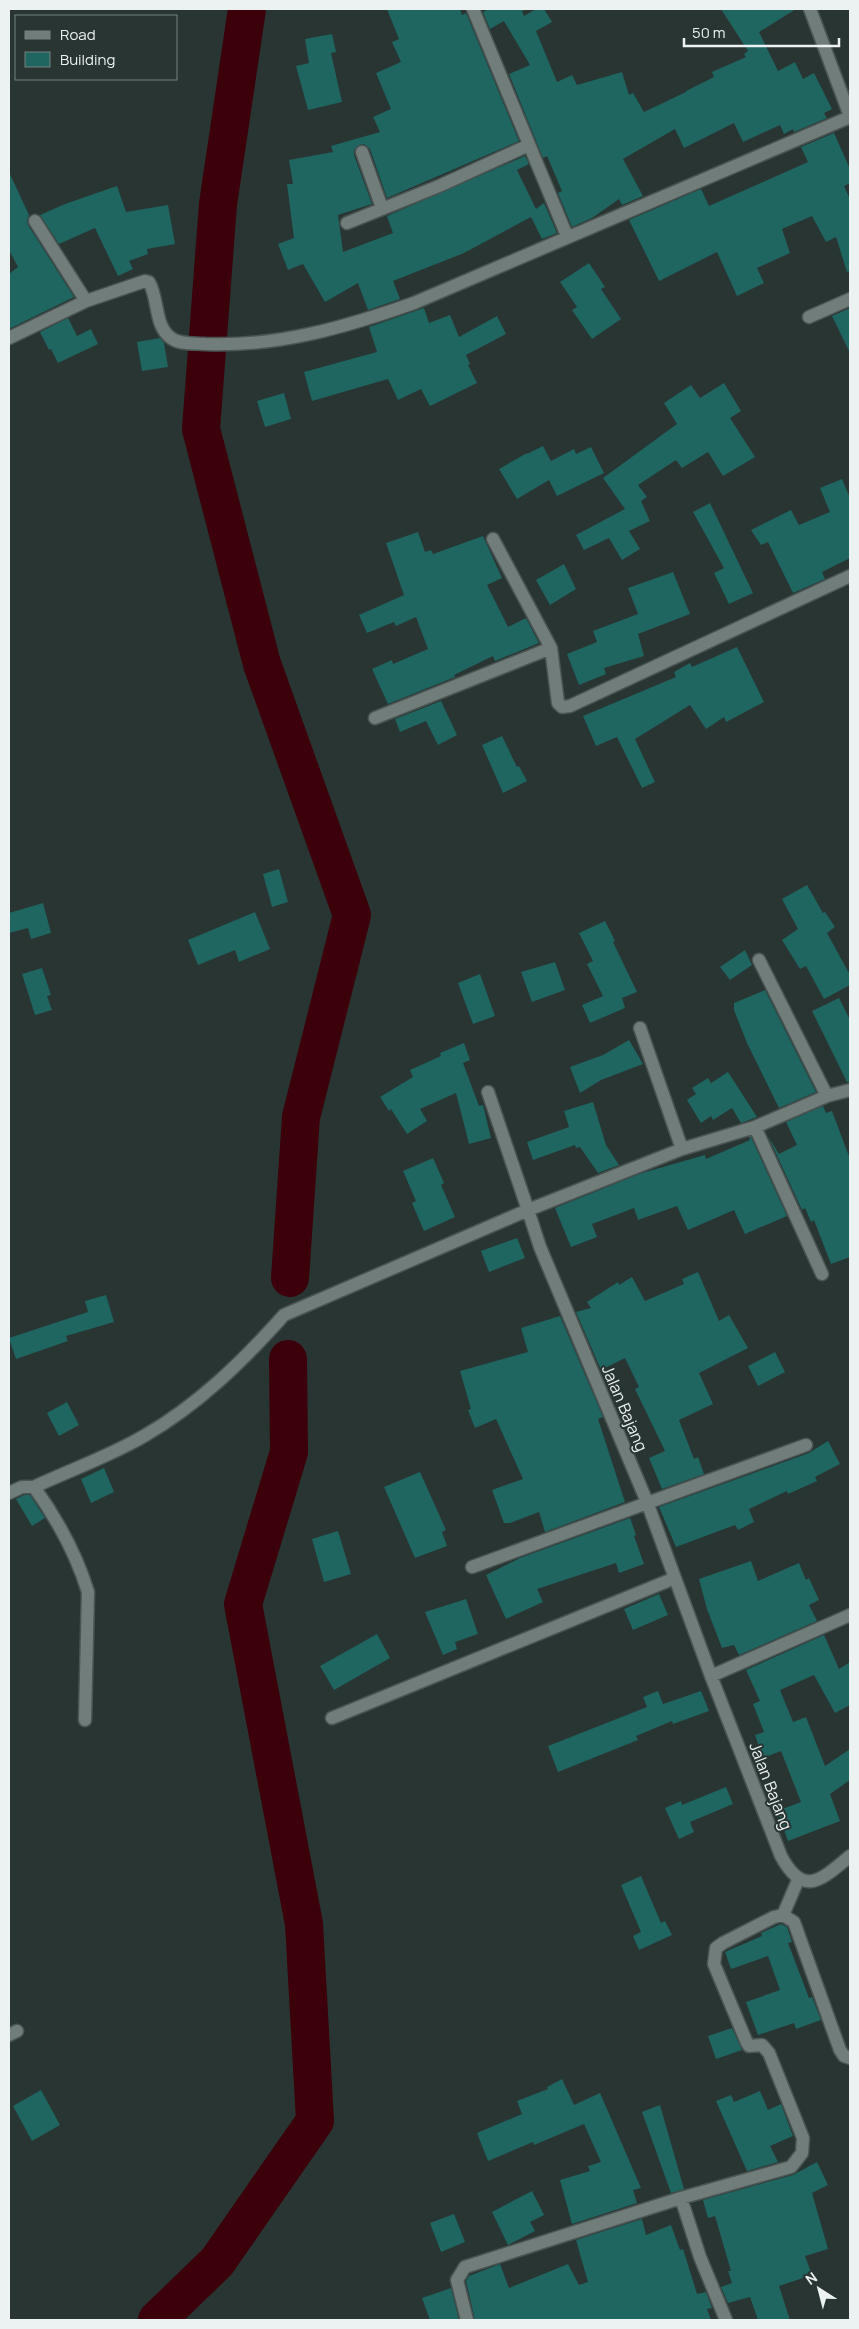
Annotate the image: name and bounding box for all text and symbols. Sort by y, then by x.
legend [15,15,178,80]
scale bar [684,15,839,47]
text: 50 m [692,22,726,43]
text: Road [60,24,96,45]
text: Building [60,49,115,70]
street label: Jalan Bajang [597,1361,653,1455]
street label: Jalan Bajang [744,1739,798,1833]
north arrow [794,2264,844,2314]
text: N [801,2267,821,2289]

